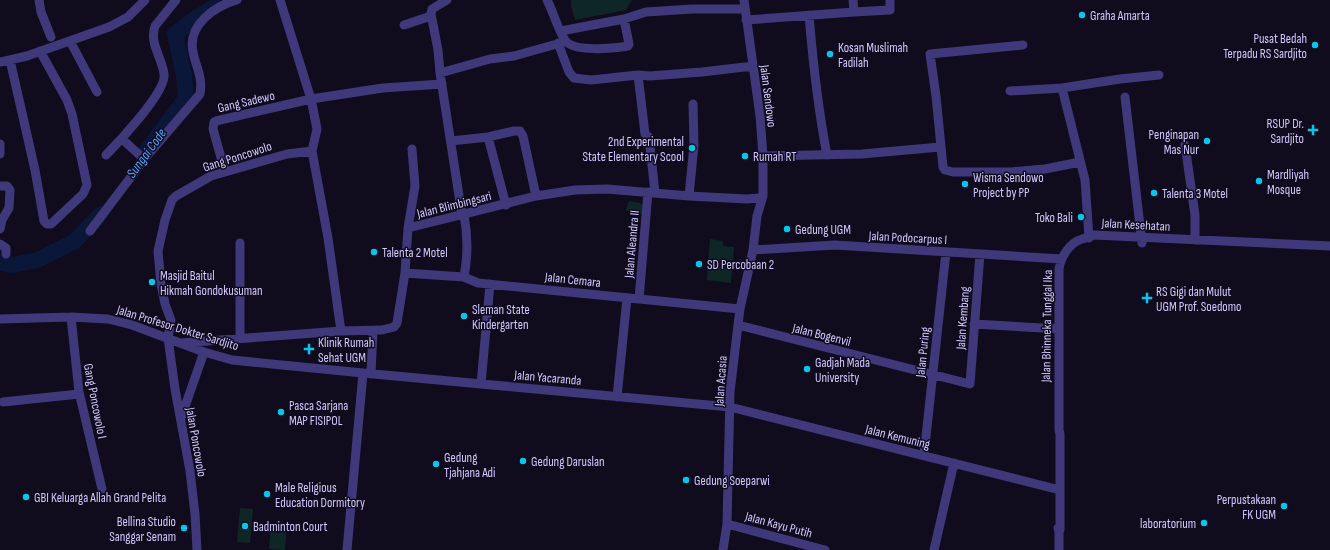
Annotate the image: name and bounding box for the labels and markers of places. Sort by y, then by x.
place label: Graha Amarta [1090,8,1150,24]
marker: Graha Amarta [1077,10,1087,20]
place label: Pusat Bedah Terpadu RS Sardjito [1223,31,1307,62]
place label: Kosan Muslimah Fadilah [838,40,908,71]
marker: Pusat Bedah Terpadu RS Sardjito [1310,40,1320,50]
marker: Kosan Muslimah Fadilah [825,49,835,59]
place label: RSUP Dr. Sardjito [1267,116,1304,147]
marker: RSUP Dr. Sardjito [1307,124,1319,136]
place label: Penginapan Mas Nur [1149,127,1199,158]
place label: 2nd Experimental State Elementary Scool [582,134,684,165]
marker: Penginapan Mas Nur [1202,136,1212,146]
marker: 2nd Experimental State Elementary Scool [687,143,697,153]
place label: Rumah RT [753,149,797,165]
marker: Rumah RT [740,151,750,161]
place label: Mardliyah Mosque [1267,167,1309,198]
place label: Wisma Sendowo Project by PP [973,170,1044,201]
marker: Mardliyah Mosque [1254,176,1264,186]
marker: Wisma Sendowo Project by PP [960,179,970,189]
place label: Talenta 3 Motel [1162,186,1228,202]
marker: Talenta 3 Motel [1149,188,1159,198]
place label: Toko Bali [1035,210,1073,226]
marker: Toko Bali [1076,212,1086,222]
place label: Gedung UGM [795,222,851,238]
marker: Gedung UGM [782,224,792,234]
place label: Talenta 2 Motel [382,245,448,261]
marker: Talenta 2 Motel [369,247,379,257]
place label: SD Percobaan 2 [707,257,774,273]
marker: SD Percobaan 2 [694,259,704,269]
place label: Masjid Baitul Hikmah Gondokusuman [160,268,263,299]
marker: Masjid Baitul Hikmah Gondokusuman [147,277,157,287]
place label: RS Gigi dan Mulut UGM Prof. Soedomo [1156,284,1242,315]
marker: RS Gigi dan Mulut UGM Prof. Soedomo [1141,292,1153,304]
place label: Sleman State Kindergarten [472,302,530,333]
marker: Sleman State Kindergarten [459,311,469,321]
place label: Klinik Rumah Sehat UGM [318,335,374,366]
marker: Klinik Rumah Sehat UGM [303,343,315,355]
place label: Gadjah Mada University [815,355,870,386]
marker: Gadjah Mada University [802,364,812,374]
place label: Pasca Sarjana MAP FISIPOL [289,398,348,429]
marker: Pasca Sarjana MAP FISIPOL [276,407,286,417]
place label: Gedung Tjahjana Adi [444,450,495,481]
place label: Gedung Daruslan [531,454,605,470]
marker: Gedung Daruslan [518,456,528,466]
marker: Gedung Tjahjana Adi [431,459,441,469]
place label: Gedung Soeparwi [694,473,770,489]
marker: Gedung Soeparwi [681,475,691,485]
place label: Male Religious Education Dormitory [275,480,365,511]
marker: Male Religious Education Dormitory [262,489,272,499]
place label: GBI Keluarga Allah Grand Pelita [34,490,166,506]
marker: GBI Keluarga Allah Grand Pelita [21,492,31,502]
place label: Perpustakaan FK UGM [1217,492,1276,523]
marker: Perpustakaan FK UGM [1279,501,1289,511]
place label: Bellina Studio Sanggar Senam [109,514,176,545]
place label: laboratorium [1140,516,1196,532]
marker: laboratorium [1199,518,1209,528]
place label: Badminton Court [253,519,327,535]
marker: Badminton Court [240,521,250,531]
marker: Bellina Studio Sanggar Senam [179,523,189,533]

